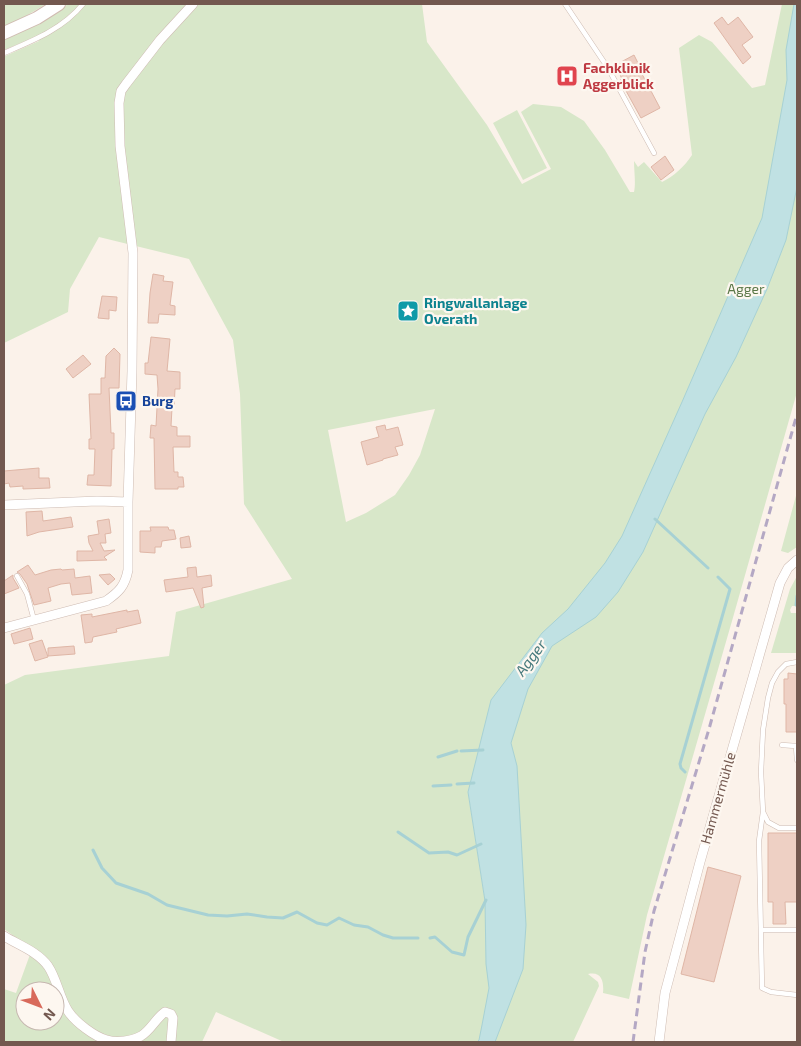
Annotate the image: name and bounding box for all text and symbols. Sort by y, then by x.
place label: Fachklinik Aggerblick [583,59,654,92]
hospital icon: Fachklinik Aggerblick [555,64,579,88]
park label: Agger [727,280,765,297]
place label: Ringwallanlage Overath [424,294,527,327]
place icon: Ringwallanlage Overath [396,299,420,323]
bus stop icon: Burg [114,389,138,413]
place label: Burg [142,392,173,409]
water label: Agger [510,635,550,680]
street label: Hammermühle [696,750,739,846]
north arrow [15,981,65,1031]
text: N [40,1006,60,1024]

